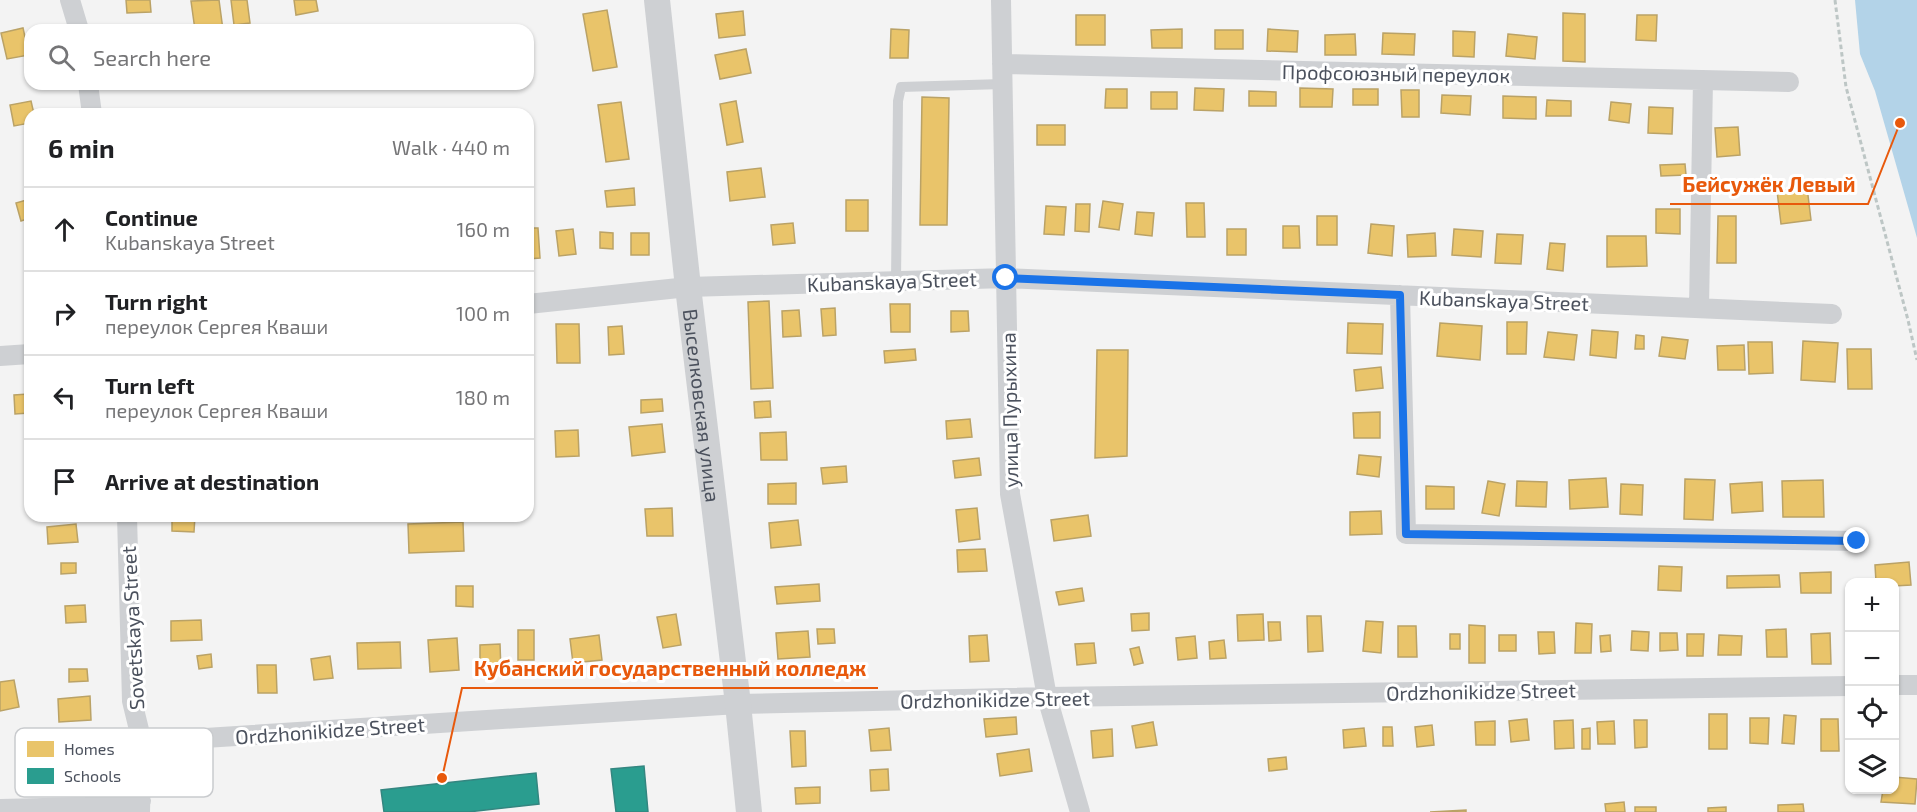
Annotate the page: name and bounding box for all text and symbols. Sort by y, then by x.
search box [24,24,534,90]
icon: search [45,41,78,74]
text: Search here [93,44,211,70]
street label: Профсоюзный переулок [1282,59,1511,88]
text: 6 min [48,132,115,163]
text: Walk · 440 m [392,135,510,159]
callout: Бейсужёк Левый [1670,165,1868,204]
text: Бейсужёк Левый [1682,171,1856,196]
text: Continue [105,204,198,230]
icon: ahead [48,213,81,246]
text: 160 m [457,217,510,241]
text: Kubanskaya Street [105,230,275,254]
route start [992,264,1018,290]
street label: Kubanskaya Street [807,266,978,296]
street label: Kubanskaya Street [1419,285,1590,315]
text: Turn right [105,288,207,314]
icon: right [48,297,81,330]
text: 100 m [456,301,510,325]
street label: Выселковская улица [679,307,726,504]
text: переулок Сергея Кваши [105,314,328,338]
street label: улица Пурыхина [996,332,1023,488]
text: Turn left [105,372,194,398]
icon: left [48,381,81,414]
text: 180 m [456,385,510,409]
text: переулок Сергея Кваши [105,398,328,422]
icon: arrive [48,465,81,498]
text: Arrive at destination [105,468,319,494]
route end [1843,527,1869,553]
street label: Sovetskaya Street [116,545,148,711]
map controls [1845,578,1899,794]
button: + [1845,578,1899,632]
button: − [1845,632,1899,686]
callout: Кубанский государственный колледж [462,649,878,688]
text: Кубанский государственный колледж [474,655,866,680]
street label: Ordzhonikidze Street [1386,677,1577,705]
street label: Ordzhonikidze Street [900,685,1091,713]
button: locate [1845,686,1899,740]
street label: Ordzhonikidze Street [234,711,426,749]
legend [15,728,213,797]
text: Homes [64,739,115,758]
button: layers [1845,740,1899,794]
text: Schools [64,766,121,785]

